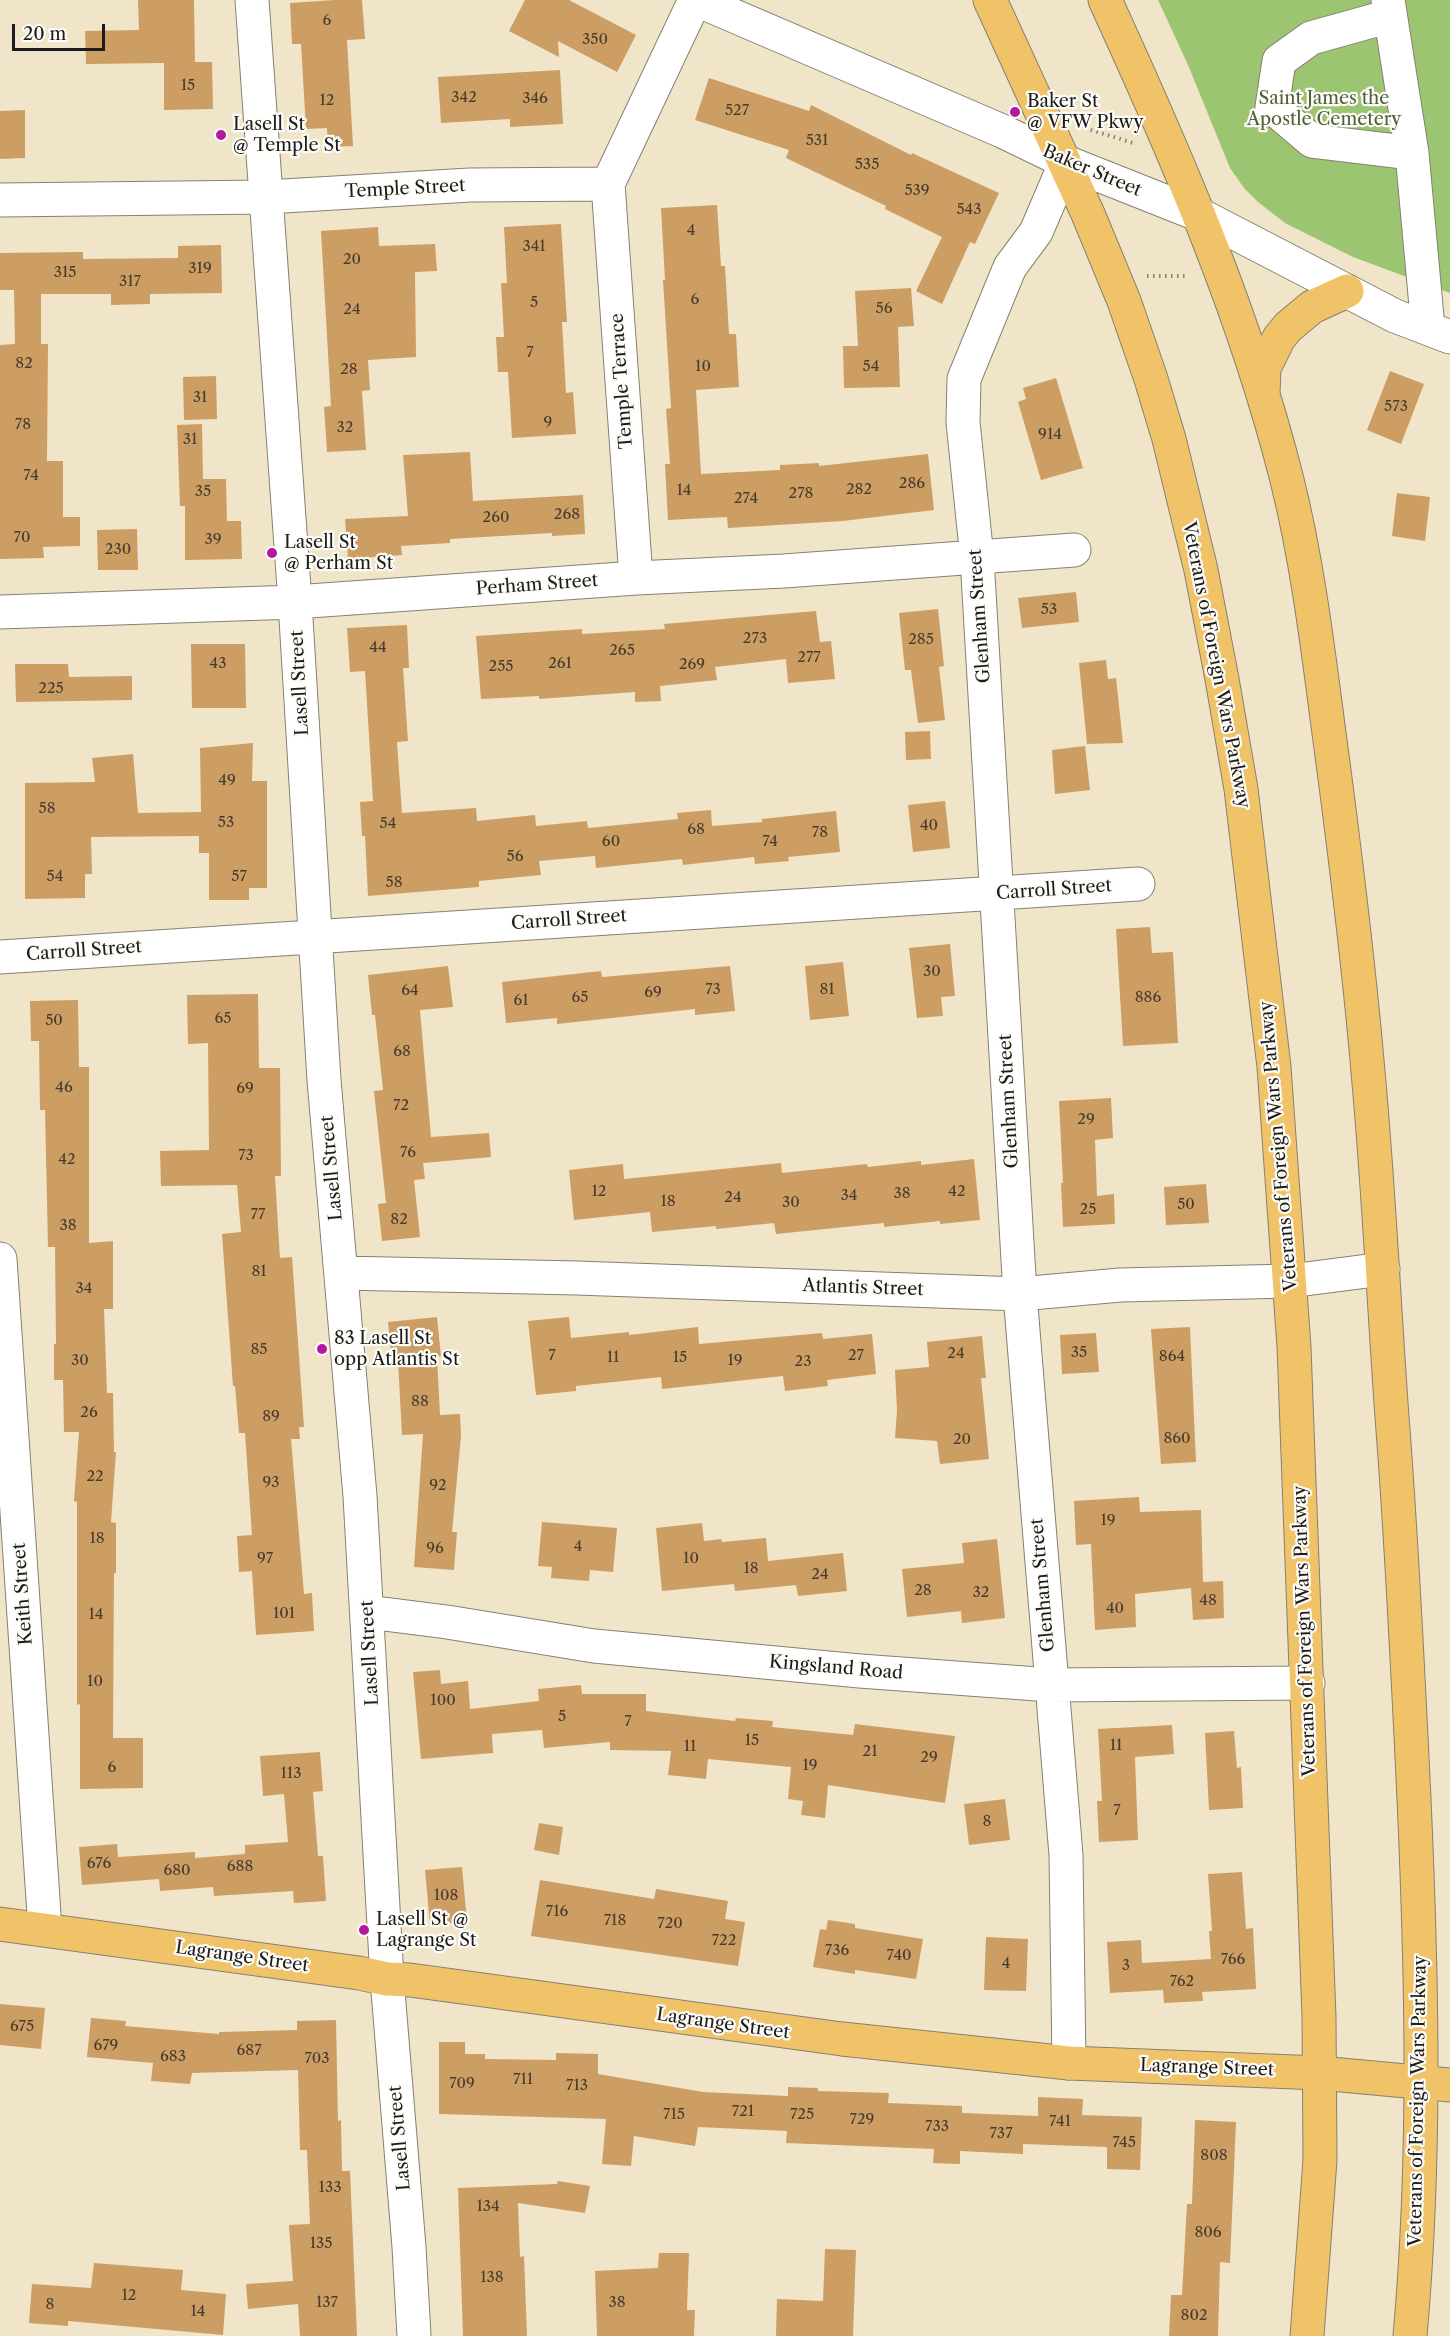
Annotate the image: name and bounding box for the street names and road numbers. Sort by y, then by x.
street label: Baker Street [1039,140,1145,202]
street label: Temple Street [344,175,466,203]
street label: Temple Terrace [606,312,638,450]
street label: Veterans of Foreign Wars Parkway [1178,520,1254,810]
street label: Glenham Street [965,548,995,684]
street label: Perham Street [475,570,599,600]
street label: Lasell Street [286,630,314,736]
street label: Carroll Street [995,875,1113,905]
street label: Carroll Street [510,905,628,935]
street label: Carroll Street [25,936,143,966]
street label: Veterans of Foreign Wars Parkway [1256,1000,1302,1292]
street label: Glenham Street [995,1033,1023,1169]
street label: Lasell Street [317,1114,347,1222]
street label: Atlantis Street [802,1275,924,1301]
street label: Veterans of Foreign Wars Parkway [1289,1485,1321,1777]
street label: Glenham Street [1026,1517,1060,1653]
street label: Keith Street [9,1542,37,1646]
street label: Lasell Street [356,1600,384,1706]
street label: Kingsland Road [768,1651,904,1685]
street label: Lagrange Street [174,1937,310,1977]
street label: Veterans of Foreign Wars Parkway [1405,1955,1431,2247]
street label: Lagrange Street [655,2004,791,2044]
street label: Lagrange Street [1139,2055,1275,2081]
street label: Lasell Street [385,2084,415,2192]

